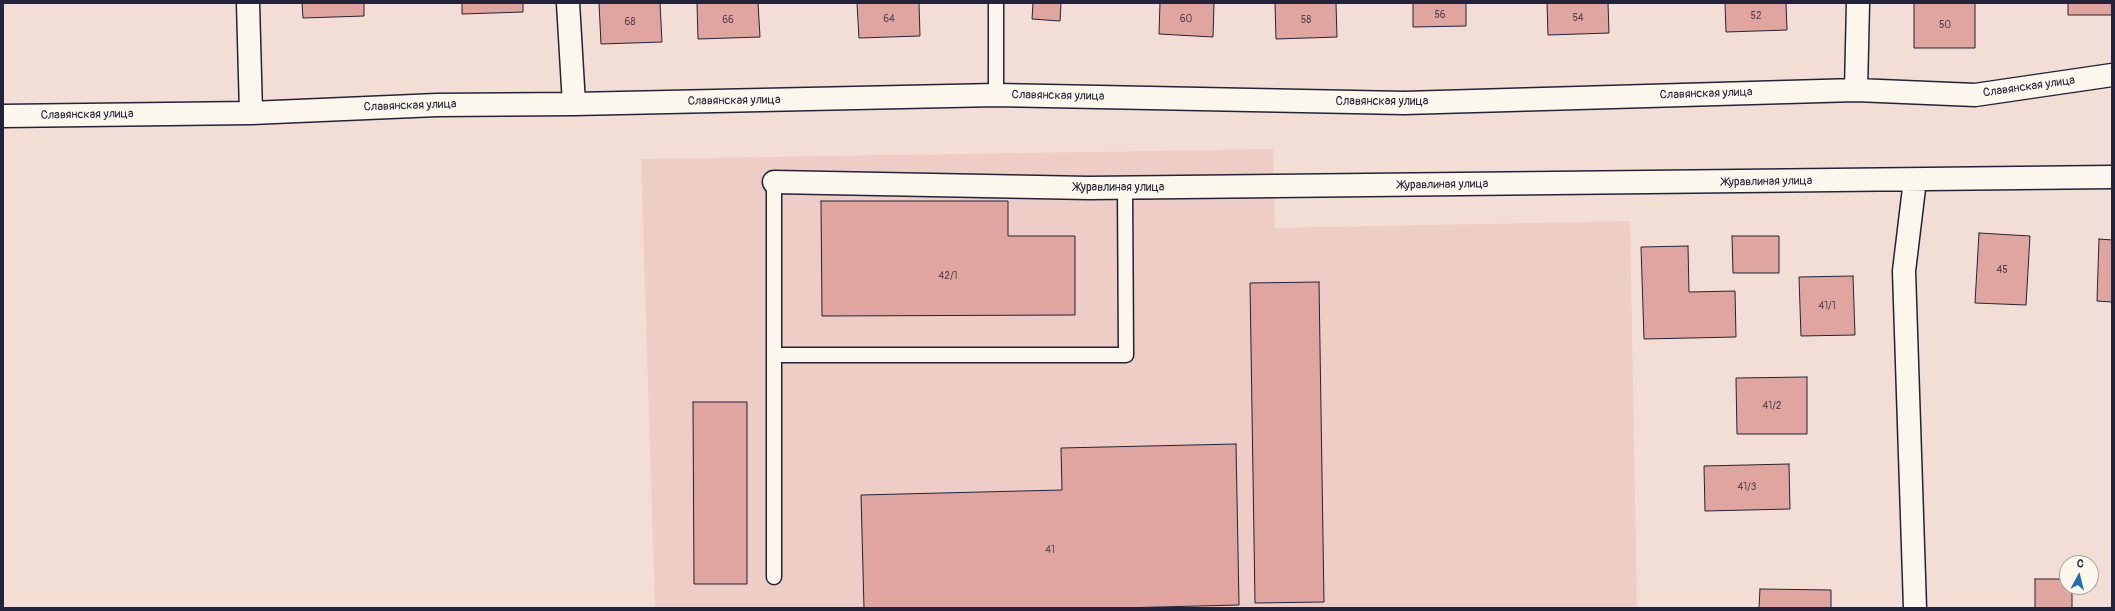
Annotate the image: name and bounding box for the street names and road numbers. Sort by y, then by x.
street label: Славянская улица [1982,73,2076,101]
street label: Славянская улица [1659,85,1753,103]
street label: Славянская улица [1011,88,1105,104]
street label: Славянская улица [687,93,781,109]
street label: Славянская улица [1336,95,1428,109]
street label: Славянская улица [363,97,457,115]
street label: Славянская улица [40,107,134,123]
street label: Журавлиная улица [1721,174,1813,190]
street label: Журавлиная улица [1397,177,1489,193]
street label: Журавлиная улица [1074,181,1164,195]

